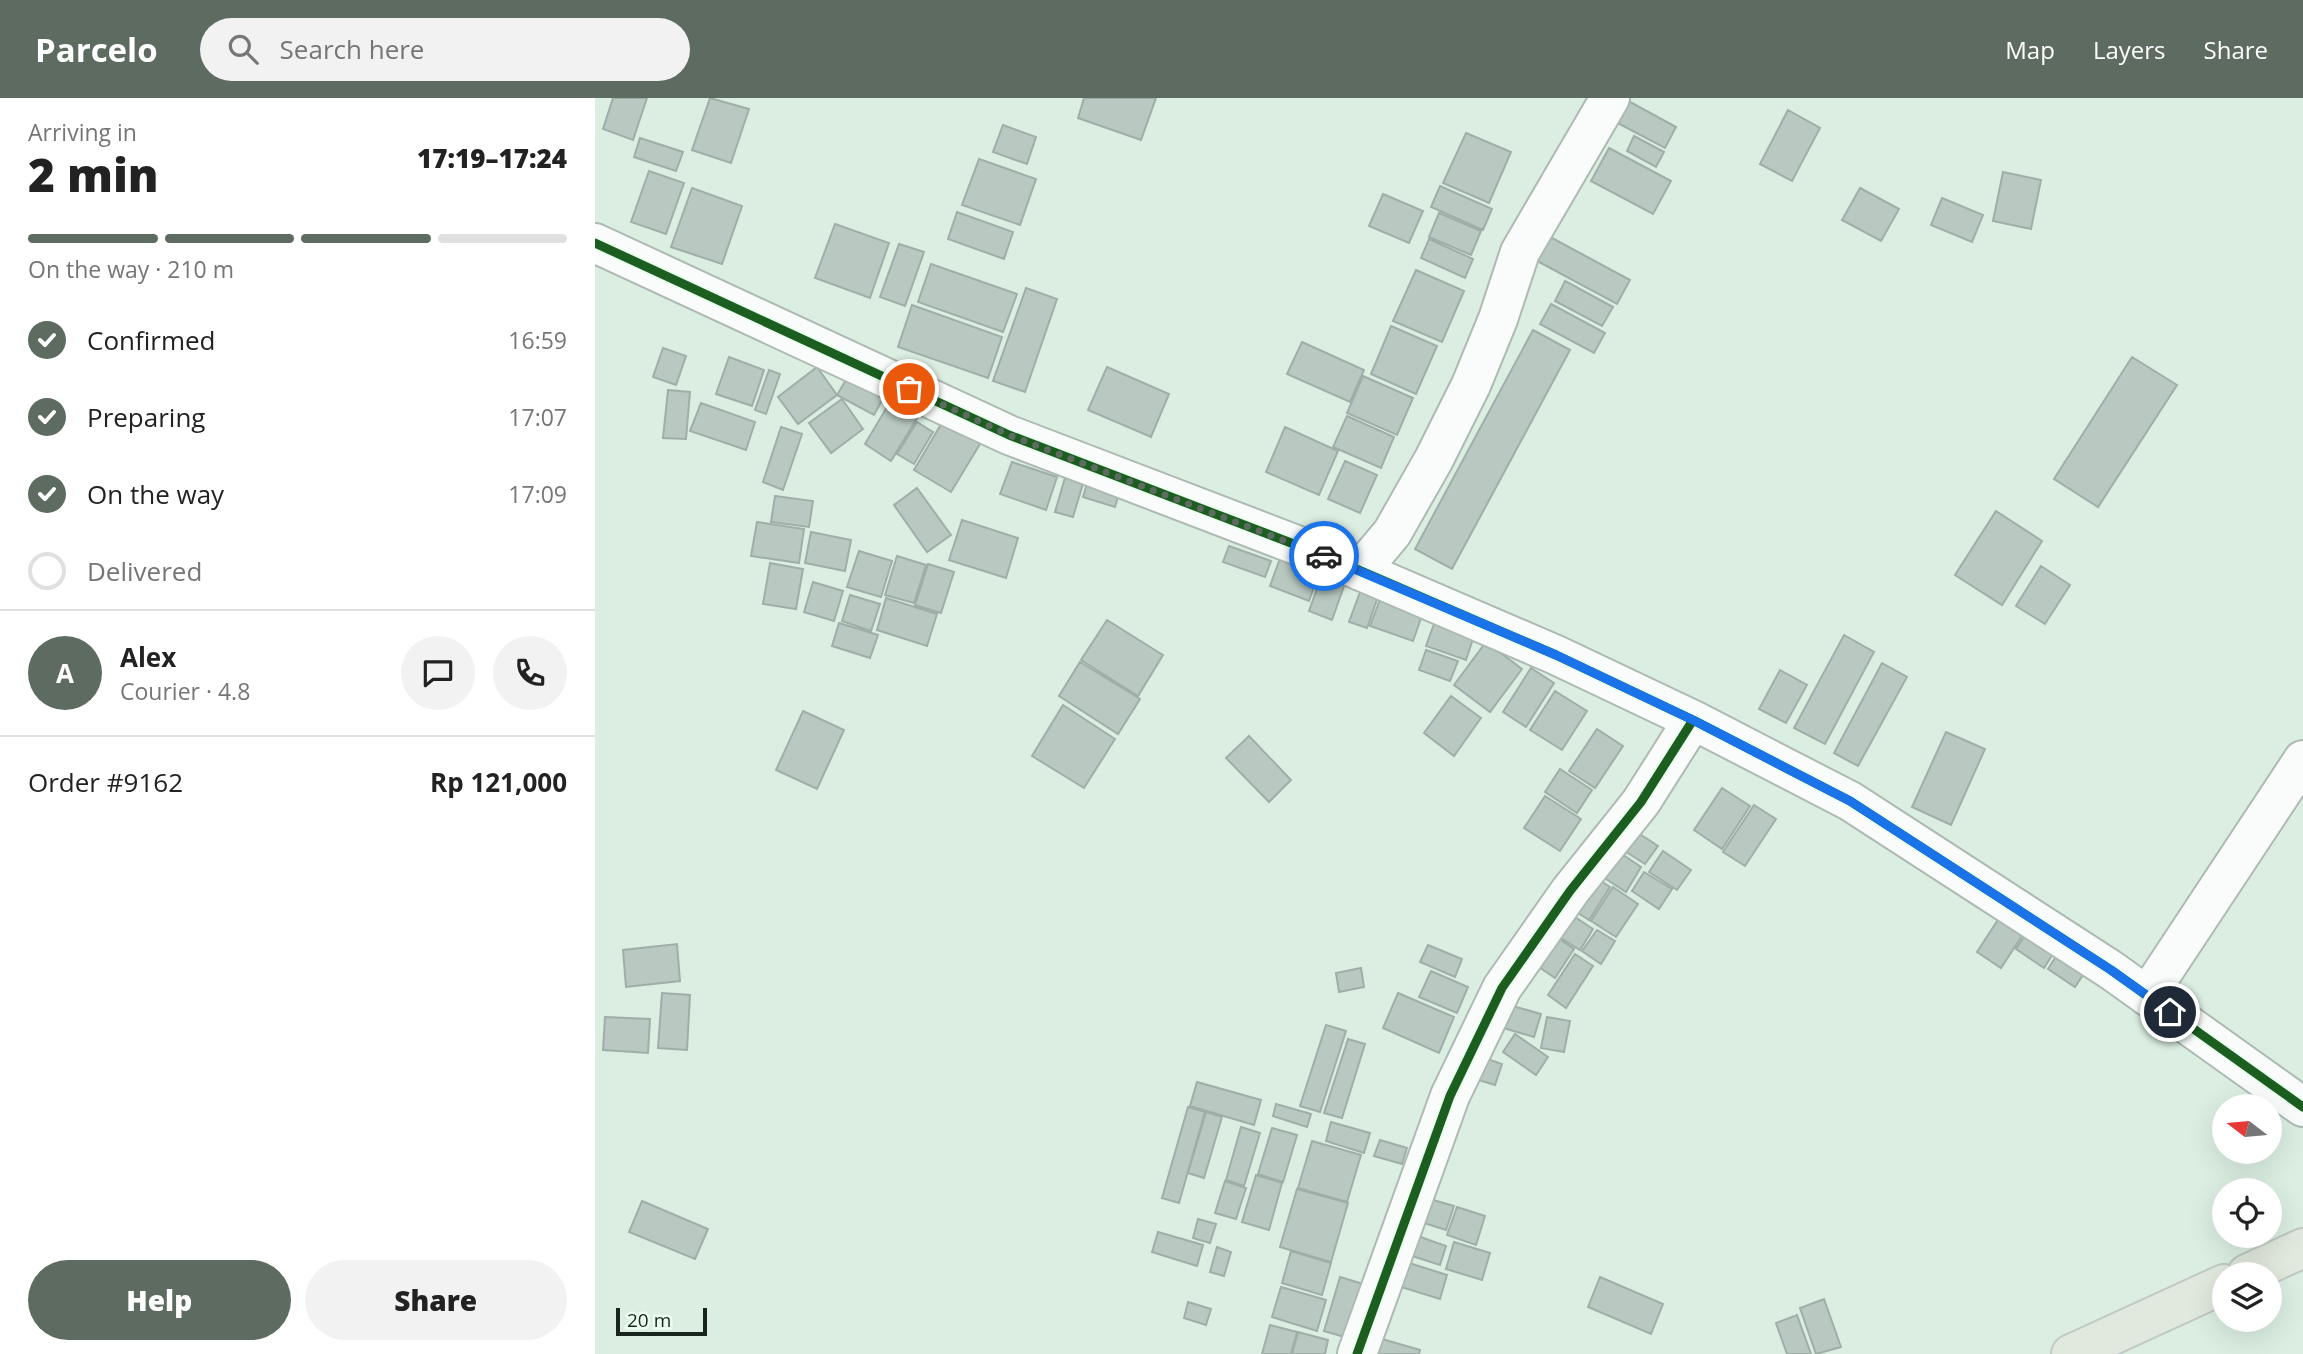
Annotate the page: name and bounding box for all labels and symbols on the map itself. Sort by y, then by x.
pin [879,359,939,419]
courier [1289,521,1359,591]
pin [2140,982,2200,1042]
north arrow [2212,1094,2282,1164]
scale bar [616,1305,707,1337]

